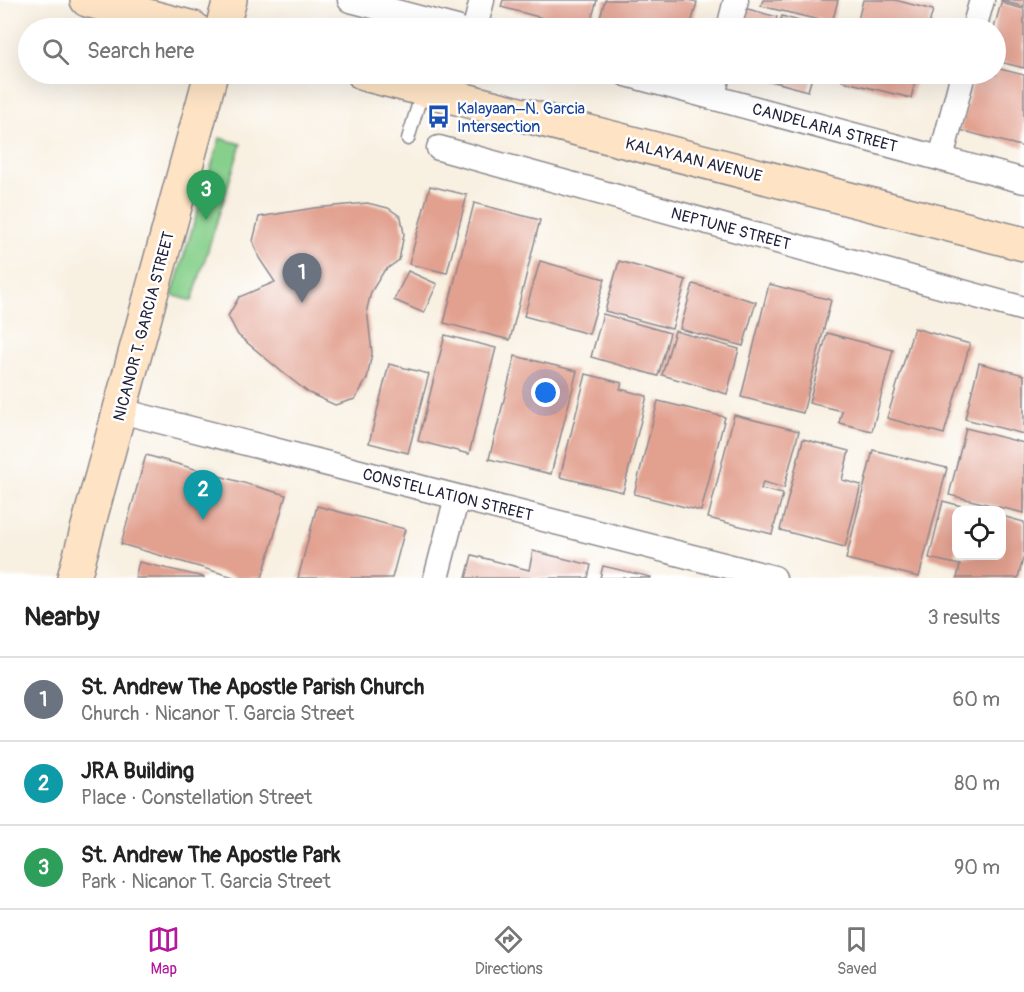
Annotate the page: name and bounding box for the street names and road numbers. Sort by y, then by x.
street label: CANDELARIA STREET [750,99,900,157]
street label: KALAYAAN AVENUE [623,133,764,187]
street label: NEPTUNE STREET [669,203,793,255]
street label: NICANOR T. GARCIA STREET [109,229,179,423]
street label: CONSTELLATION STREET [361,464,535,526]

